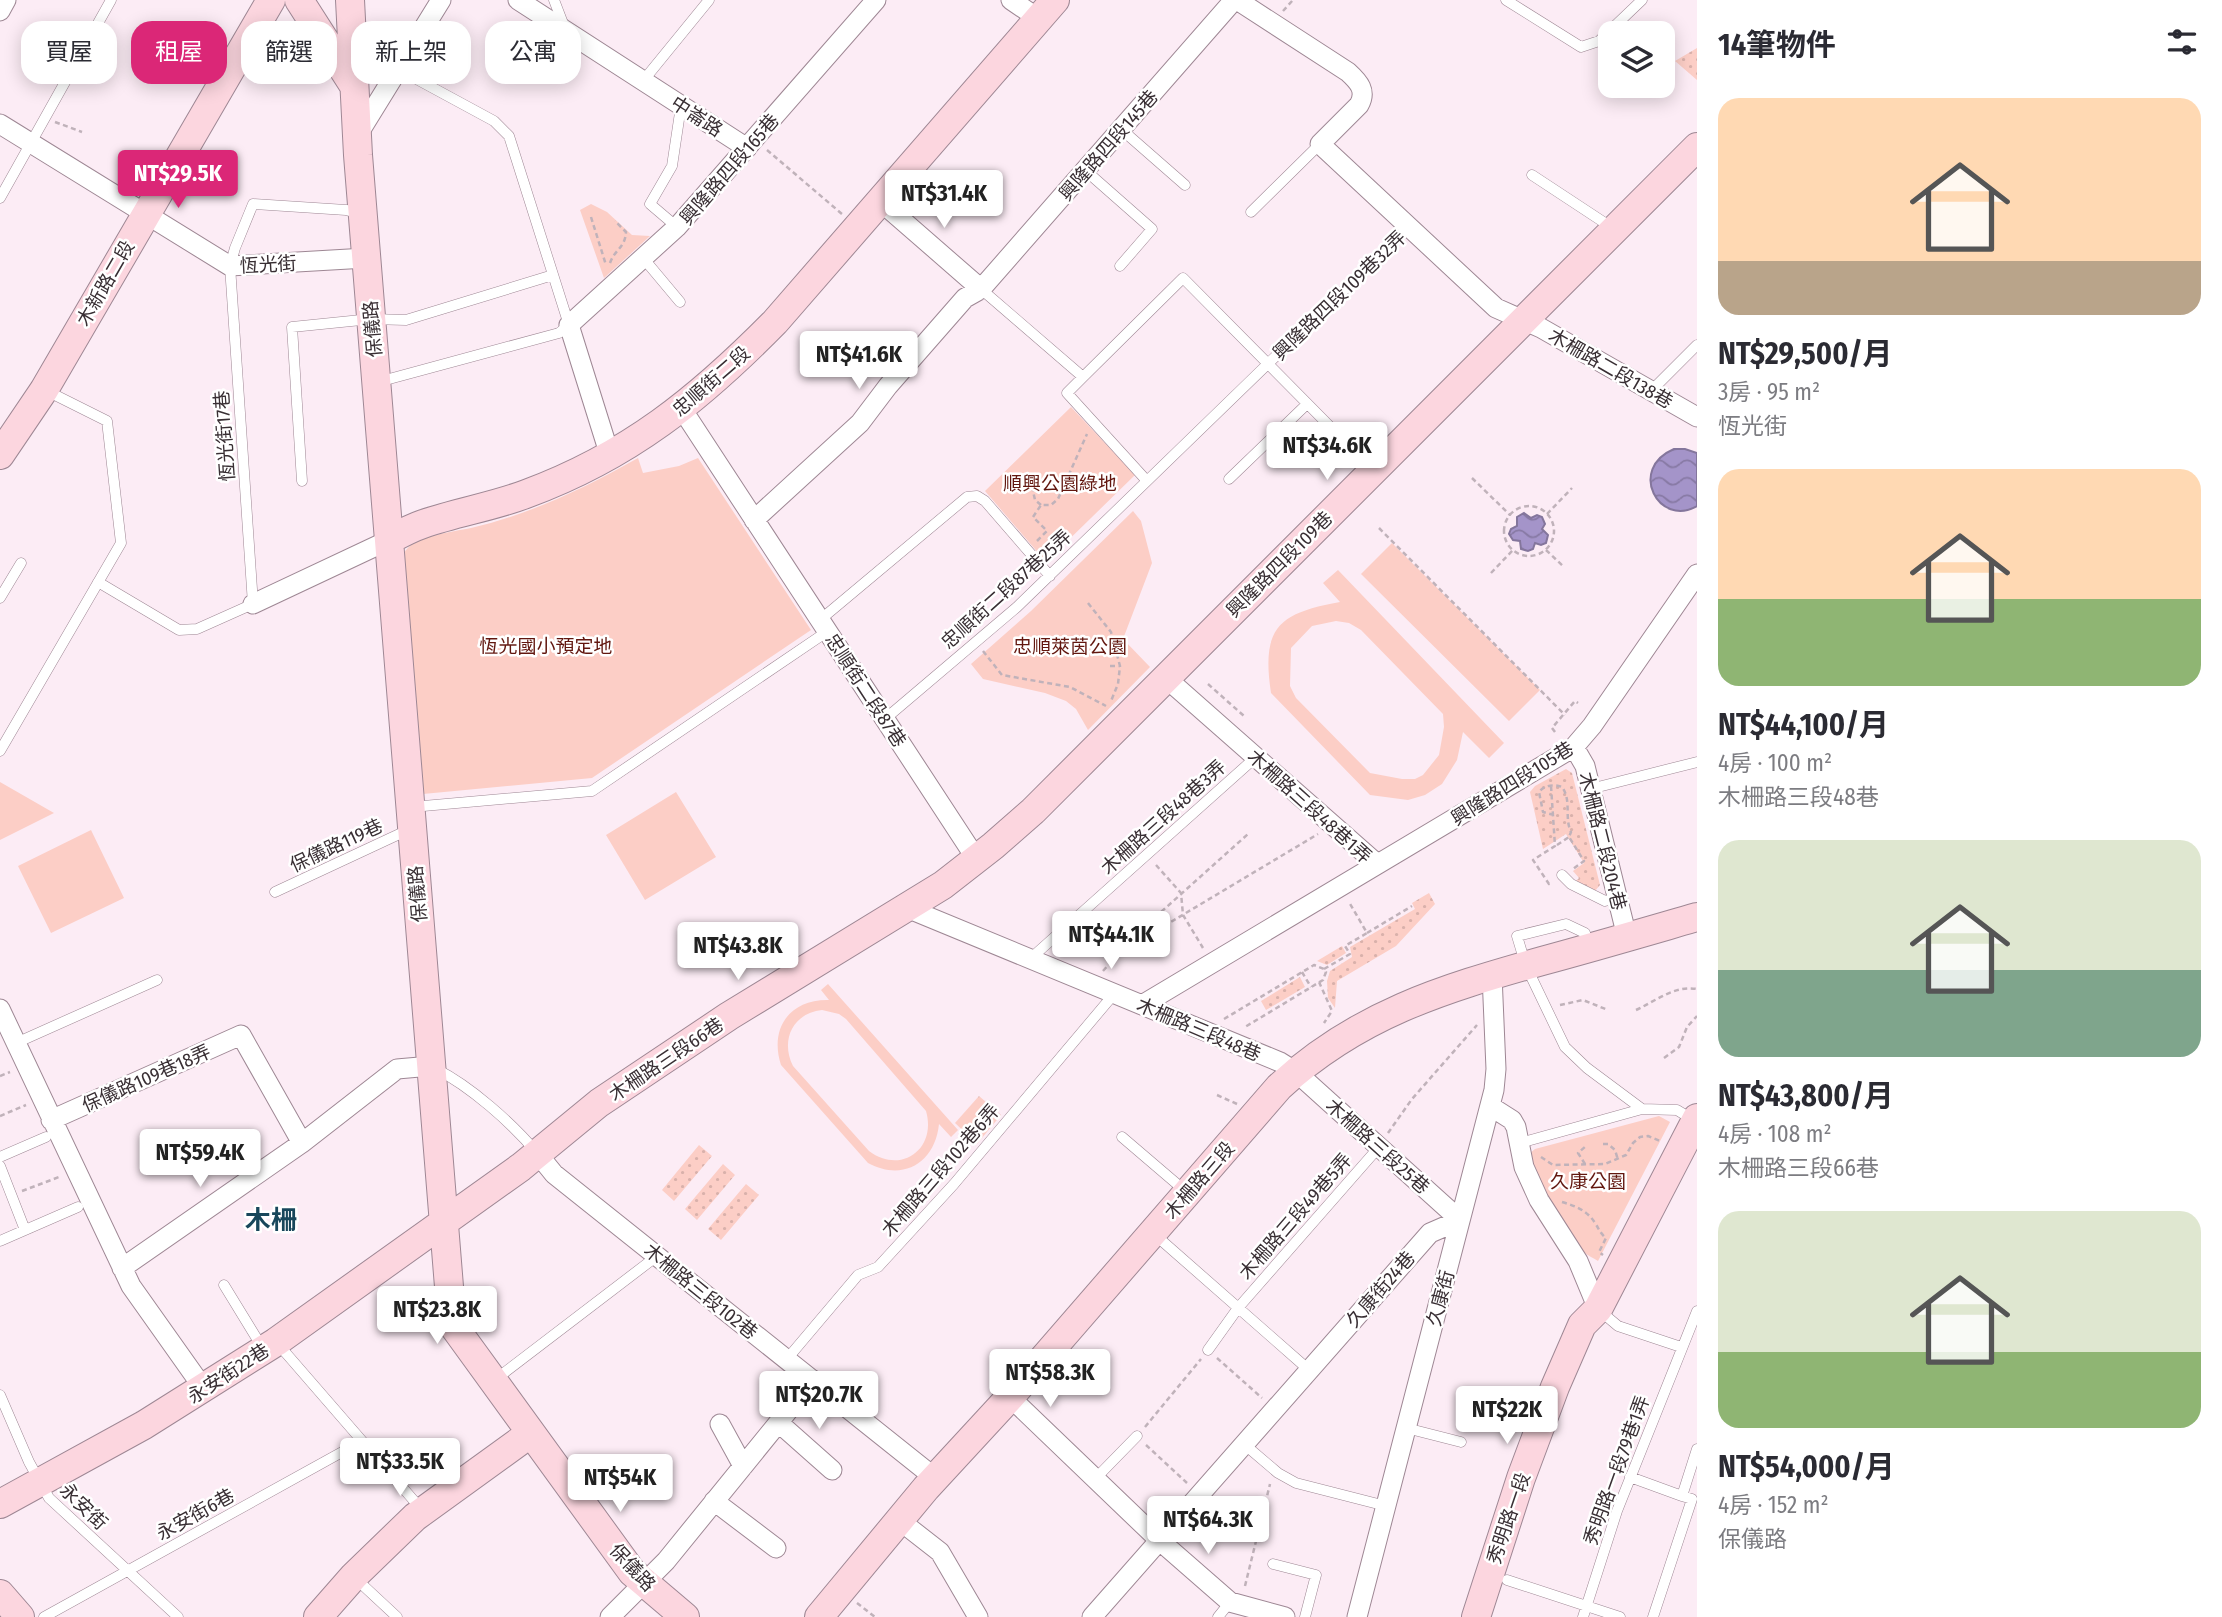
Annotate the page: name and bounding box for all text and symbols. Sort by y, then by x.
chip: 買屋 [21,21,117,84]
chip: 租屋 [131,21,227,84]
chip: 篩選 [241,21,337,84]
chip: 新上架 [351,21,471,84]
chip: 公寓 [485,21,581,84]
map controls [1598,21,1675,98]
button: layers [1598,21,1675,98]
icon: filters [2163,23,2201,61]
text: 14筆物件 [1718,27,1836,63]
street label: 興隆路四段145巷 [1054,85,1163,205]
street label: 中崙路 [667,91,727,142]
street label: 興隆路四段165巷 [675,109,784,230]
icon: home [1897,144,2023,270]
pin: NT$29.5K [106,150,250,210]
text: NT$29.5K [134,159,222,187]
pin: NT$31.4K [872,170,1016,230]
text: NT$31.4K [901,179,987,207]
street label: 興隆路四段109巷32弄 [1268,226,1411,365]
street label: 木新路二段 [72,236,139,330]
street label: 恆光街 [239,252,297,277]
street label: 保儀路 [359,300,386,358]
street label: 木柵路二段138巷 [1545,324,1677,413]
pin: NT$41.6K [787,332,931,391]
text: NT$29,500/月 [1718,336,1893,372]
text: NT$41.6K [816,340,902,368]
street label: 忠順街二段 [668,342,755,421]
text: 3房 · 95 m² [1718,378,1820,406]
street label: 恆光街17巷 [210,390,239,482]
text: 恆光街 [1718,412,1787,440]
pin: NT$34.6K [1255,422,1399,482]
text: NT$34.6K [1282,431,1372,459]
park label: 順興公園綠地 [1003,472,1117,495]
street label: 興隆路四段109巷 [1222,507,1337,622]
icon: home [1897,515,2023,641]
street label: 忠順街二段87巷25弄 [937,525,1076,654]
street label: 忠順街二段87巷 [820,629,911,751]
park label: 恆光國小預定地 [479,635,613,658]
park label: 忠順萊茵公園 [1013,635,1127,658]
text: NT$44,100/月 [1718,707,1889,743]
street label: 興隆路四段105巷 [1447,737,1578,830]
street label: 木柵路三段48巷1弄 [1243,745,1376,868]
text: 4房 · 100 m² [1718,749,1832,777]
street label: 木柵路三段48巷3弄 [1096,755,1231,880]
street label: 木柵路二段204巷 [1574,770,1631,913]
text: 木柵路三段48巷 [1718,783,1879,811]
street label: 保儀路119巷 [286,814,386,877]
street label: 保儀路 [404,865,431,923]
icon: home [1897,886,2023,1012]
pin: NT$44.1K [1039,912,1183,971]
text: NT$44.1K [1068,920,1154,948]
pin: NT$43.8K [666,922,810,982]
text: NT$43.8K [693,931,783,959]
street label: 木柵路三段48巷 [1133,993,1264,1066]
street label: 木柵路三段66巷 [605,1013,728,1106]
street label: 保儀路109巷18弄 [78,1040,214,1117]
text: NT$43,800/月 [1718,1078,1894,1114]
street label: 木柵路三段25巷 [1321,1094,1434,1199]
street label: 木柵路三段102巷6弄 [877,1099,1004,1241]
text: 4房 · 108 m² [1718,1120,1832,1148]
pin: NT$59.4K [128,1130,272,1189]
street label: 木柵路三段 [1160,1137,1239,1224]
text: NT$59.4K [156,1138,244,1166]
street label: 木柵路三段49巷5弄 [1234,1148,1356,1284]
text: 木柵路三段66巷 [1718,1154,1879,1182]
park label: 久康公園 [1550,1170,1626,1193]
district label: 木柵 [245,1205,297,1236]
street label: 木柵路三段102巷 [639,1239,762,1344]
street label: 久康街24巷 [1341,1247,1420,1332]
icon: home [1897,1257,2023,1383]
street label: 久康街 [1422,1268,1459,1329]
pin: NT$23.8K [365,1286,509,1346]
text: NT$23.8K [393,1295,481,1323]
street label: 永安街22巷 [183,1339,273,1408]
pin: NT$58.3K [978,1350,1122,1409]
text: NT$58.3K [1005,1358,1095,1386]
pin: NT$20.7K [747,1372,891,1431]
text: NT$20.7K [775,1380,863,1408]
pin: NT$22K [1450,1386,1564,1446]
street label: 秀明路一段79巷1弄 [1579,1392,1654,1548]
text: NT$22K [1472,1395,1542,1423]
pin: NT$33.5K [328,1438,472,1498]
text: NT$33.5K [356,1447,444,1475]
text: NT$54,000/月 [1718,1449,1895,1485]
pin: NT$54K [563,1454,677,1514]
text: NT$54K [584,1463,656,1491]
street label: 秀明路一段 [1482,1469,1535,1567]
street label: 永安街 [55,1478,112,1534]
street label: 永安街6巷 [152,1484,238,1545]
text: 4房 · 152 m² [1718,1491,1829,1519]
pin: NT$64.3K [1136,1496,1280,1556]
text: NT$64.3K [1163,1505,1253,1533]
text: 保儀路 [1718,1525,1787,1553]
street label: 保儀路 [605,1539,660,1596]

